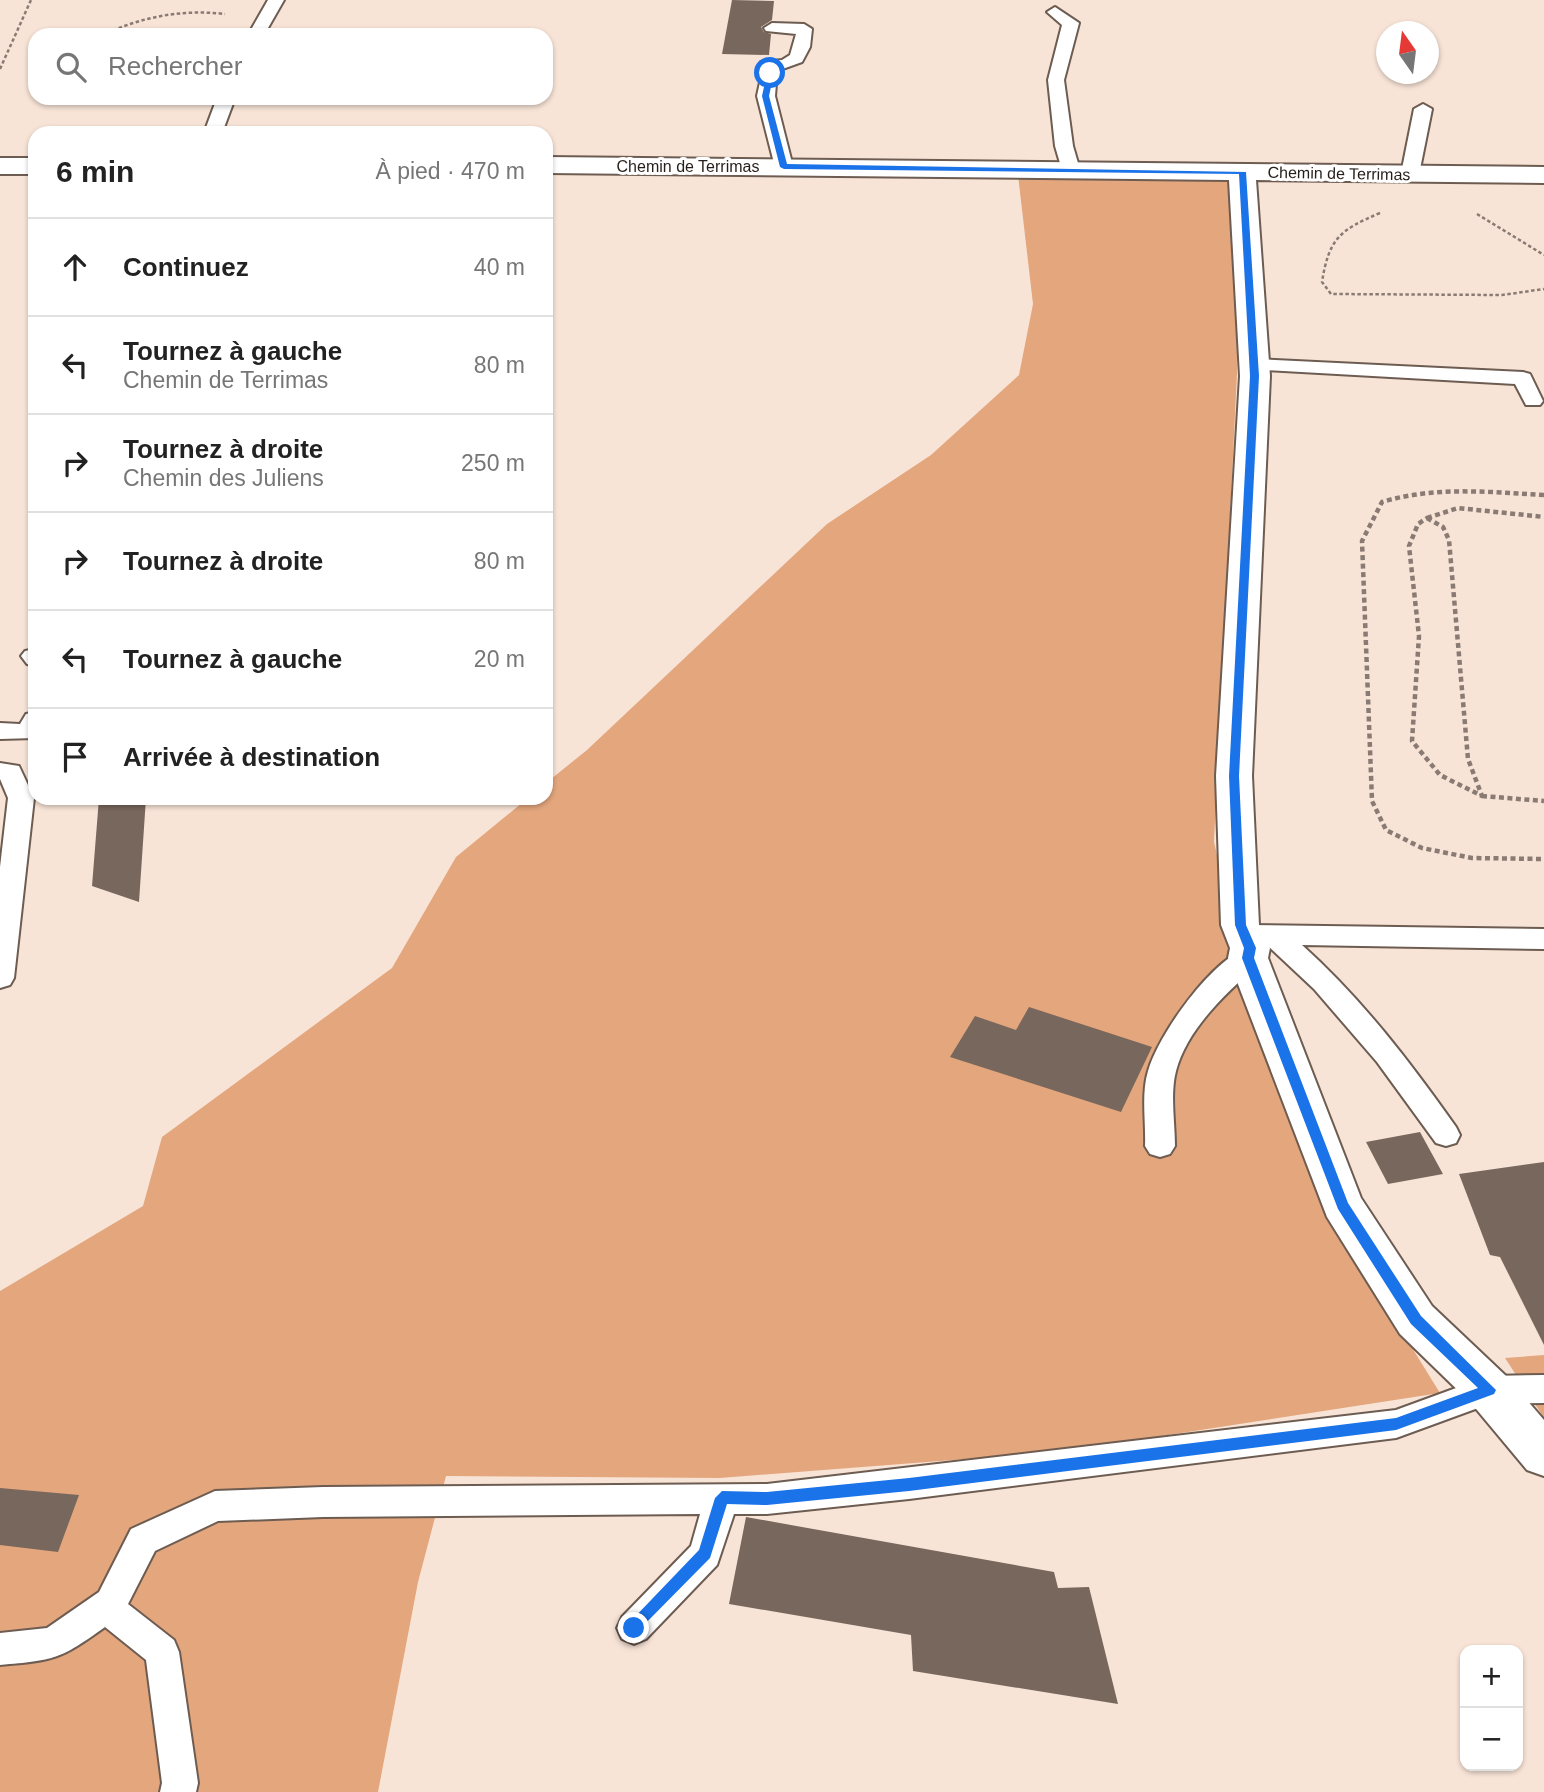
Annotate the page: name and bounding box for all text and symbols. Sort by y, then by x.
north arrow [1376,21,1439,84]
search box [28,28,553,105]
icon: search [52,48,90,86]
text: Rechercher [108,51,242,81]
route start [754,57,785,88]
text: 6 min [56,155,134,188]
text: À pied · 470 m [375,158,525,184]
street label: Chemin de Terrimas [617,158,759,175]
street label: Chemin de Terrimas [1267,164,1411,183]
icon: ahead [56,248,94,286]
text: Continuez [123,252,249,282]
text: 40 m [474,254,525,280]
text: Tournez à gauche [123,336,342,366]
icon: left [56,346,94,384]
text: 80 m [474,352,525,378]
text: Chemin de Terrimas [123,367,328,393]
text: Tournez à droite [123,434,323,464]
icon: right [56,444,94,482]
text: 250 m [461,450,525,476]
text: Chemin des Juliens [123,465,324,491]
icon: right [56,542,94,580]
text: Tournez à droite [123,546,323,576]
text: 80 m [474,548,525,574]
icon: left [56,640,94,678]
text: Tournez à gauche [123,644,342,674]
text: 20 m [474,646,525,672]
icon: arrive [56,738,94,776]
text: Arrivée à destination [123,742,380,772]
route end [618,1612,649,1643]
map controls [1460,1645,1523,1771]
button: + [1460,1645,1523,1708]
button: − [1460,1708,1523,1771]

